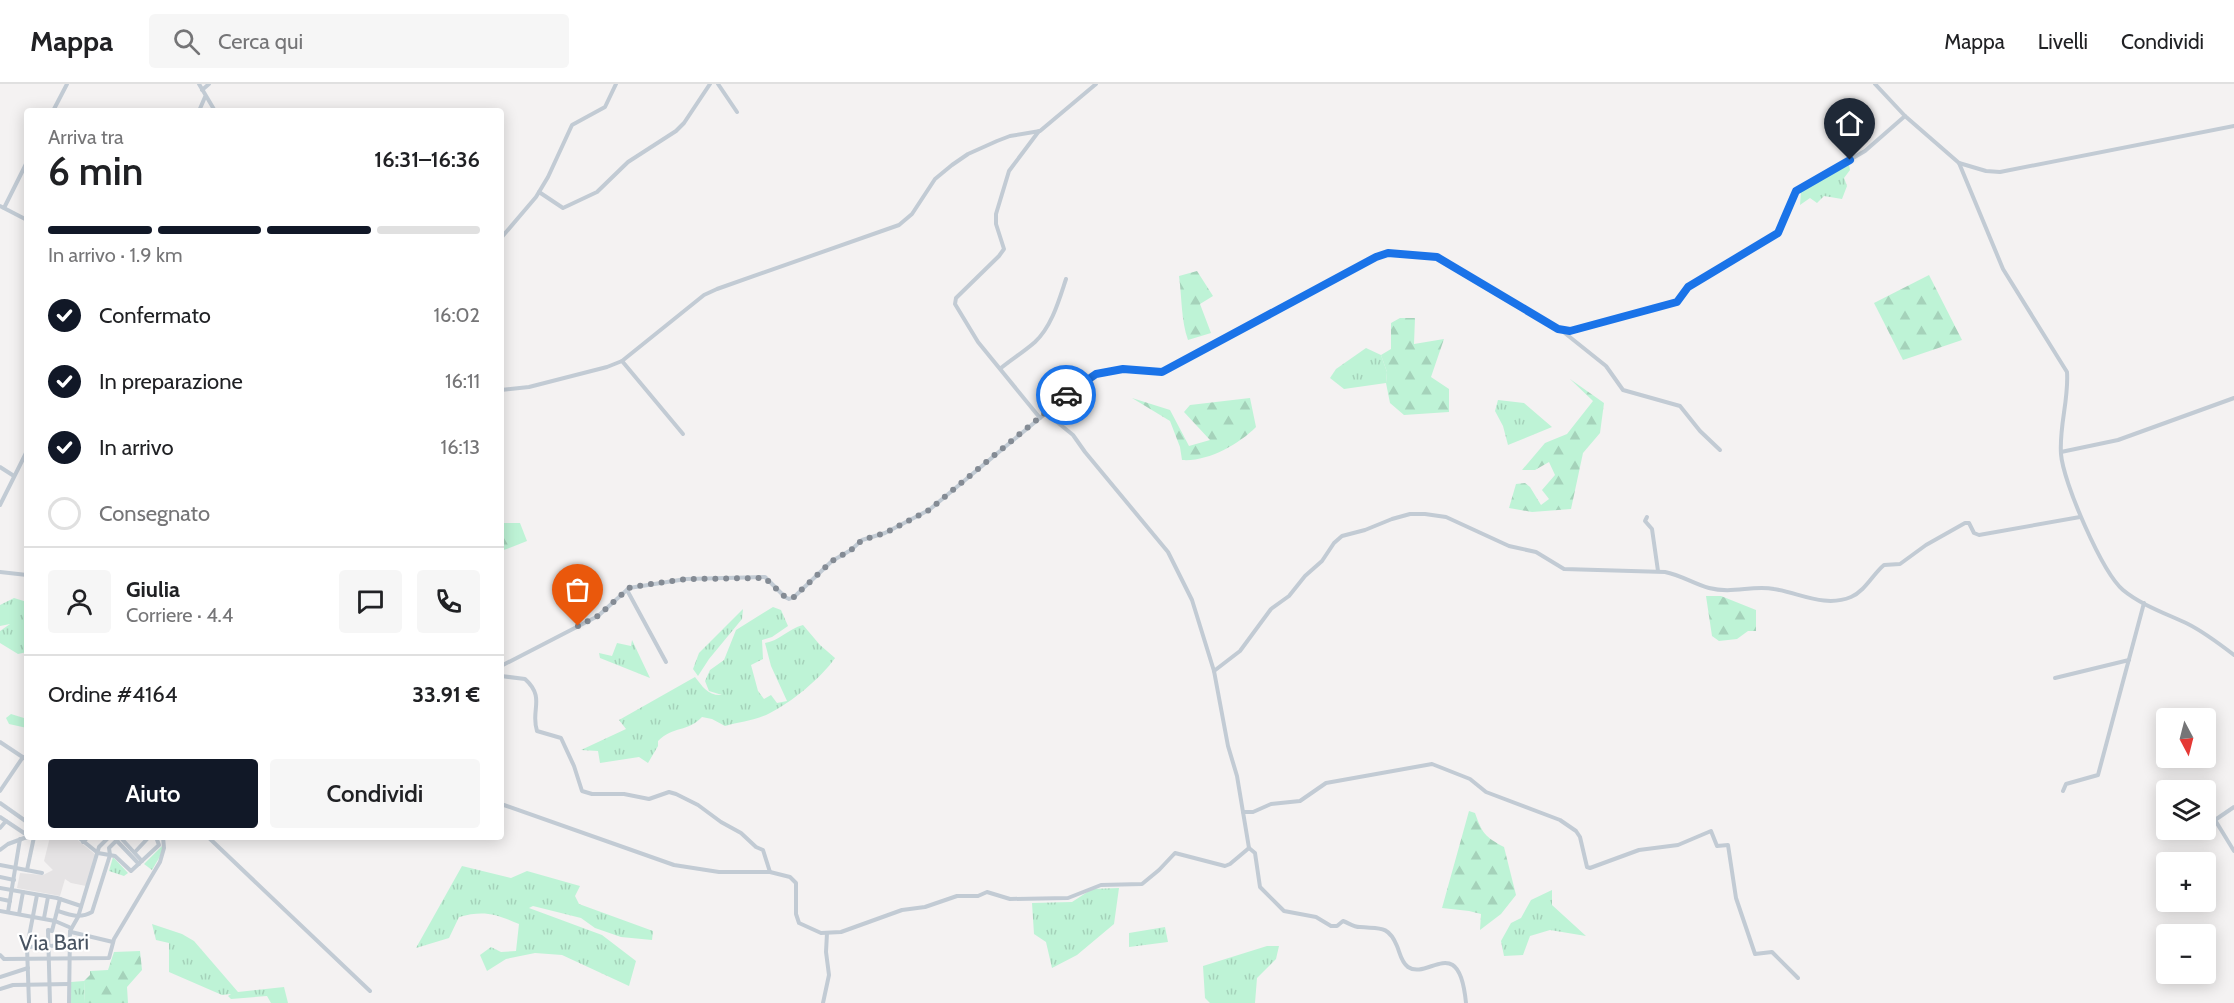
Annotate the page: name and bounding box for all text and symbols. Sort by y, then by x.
search box [149,14,569,68]
text: Mappa [30,24,113,58]
icon: search [170,25,203,58]
text: Cerca qui [218,28,303,55]
text: Mappa [1944,29,2005,54]
text: Livelli [2038,29,2088,54]
text: Condividi [2121,29,2204,54]
pin [1824,98,1875,160]
icon: home [1833,107,1866,140]
text: Arriva tra [48,125,124,149]
text: 16:31–16:36 [374,146,480,173]
text: 6 min [48,147,143,195]
text: In arrivo · 1.9 km [48,243,183,267]
icon: check [48,299,81,332]
text: Confermato [99,302,211,329]
text: 16:02 [434,303,480,327]
icon: check [48,365,81,398]
courier [1036,365,1096,425]
text: In preparazione [99,368,243,395]
text: 16:11 [445,369,480,393]
icon: car [1050,379,1083,412]
icon: check [48,431,81,464]
text: In arrivo [99,434,174,461]
text: 16:13 [441,435,480,459]
text: Consegnato [99,500,210,527]
pin [552,564,603,626]
button: person [48,570,111,633]
button: chat [339,570,402,633]
button: phone [417,570,480,633]
icon: bag [561,573,594,606]
text: Giulia [126,576,180,603]
text: Corriere · 4.4 [126,603,233,627]
text: Ordine #4164 [48,681,177,708]
text: 33.91 € [412,681,480,708]
north arrow [2156,708,2216,768]
map controls [2156,708,2216,984]
button: Aiuto [48,759,258,828]
button: Condividi [270,759,480,828]
button: layers [2156,780,2216,840]
button: + [2156,852,2216,912]
button: − [2156,924,2216,984]
street label: Via Bari [19,928,89,957]

